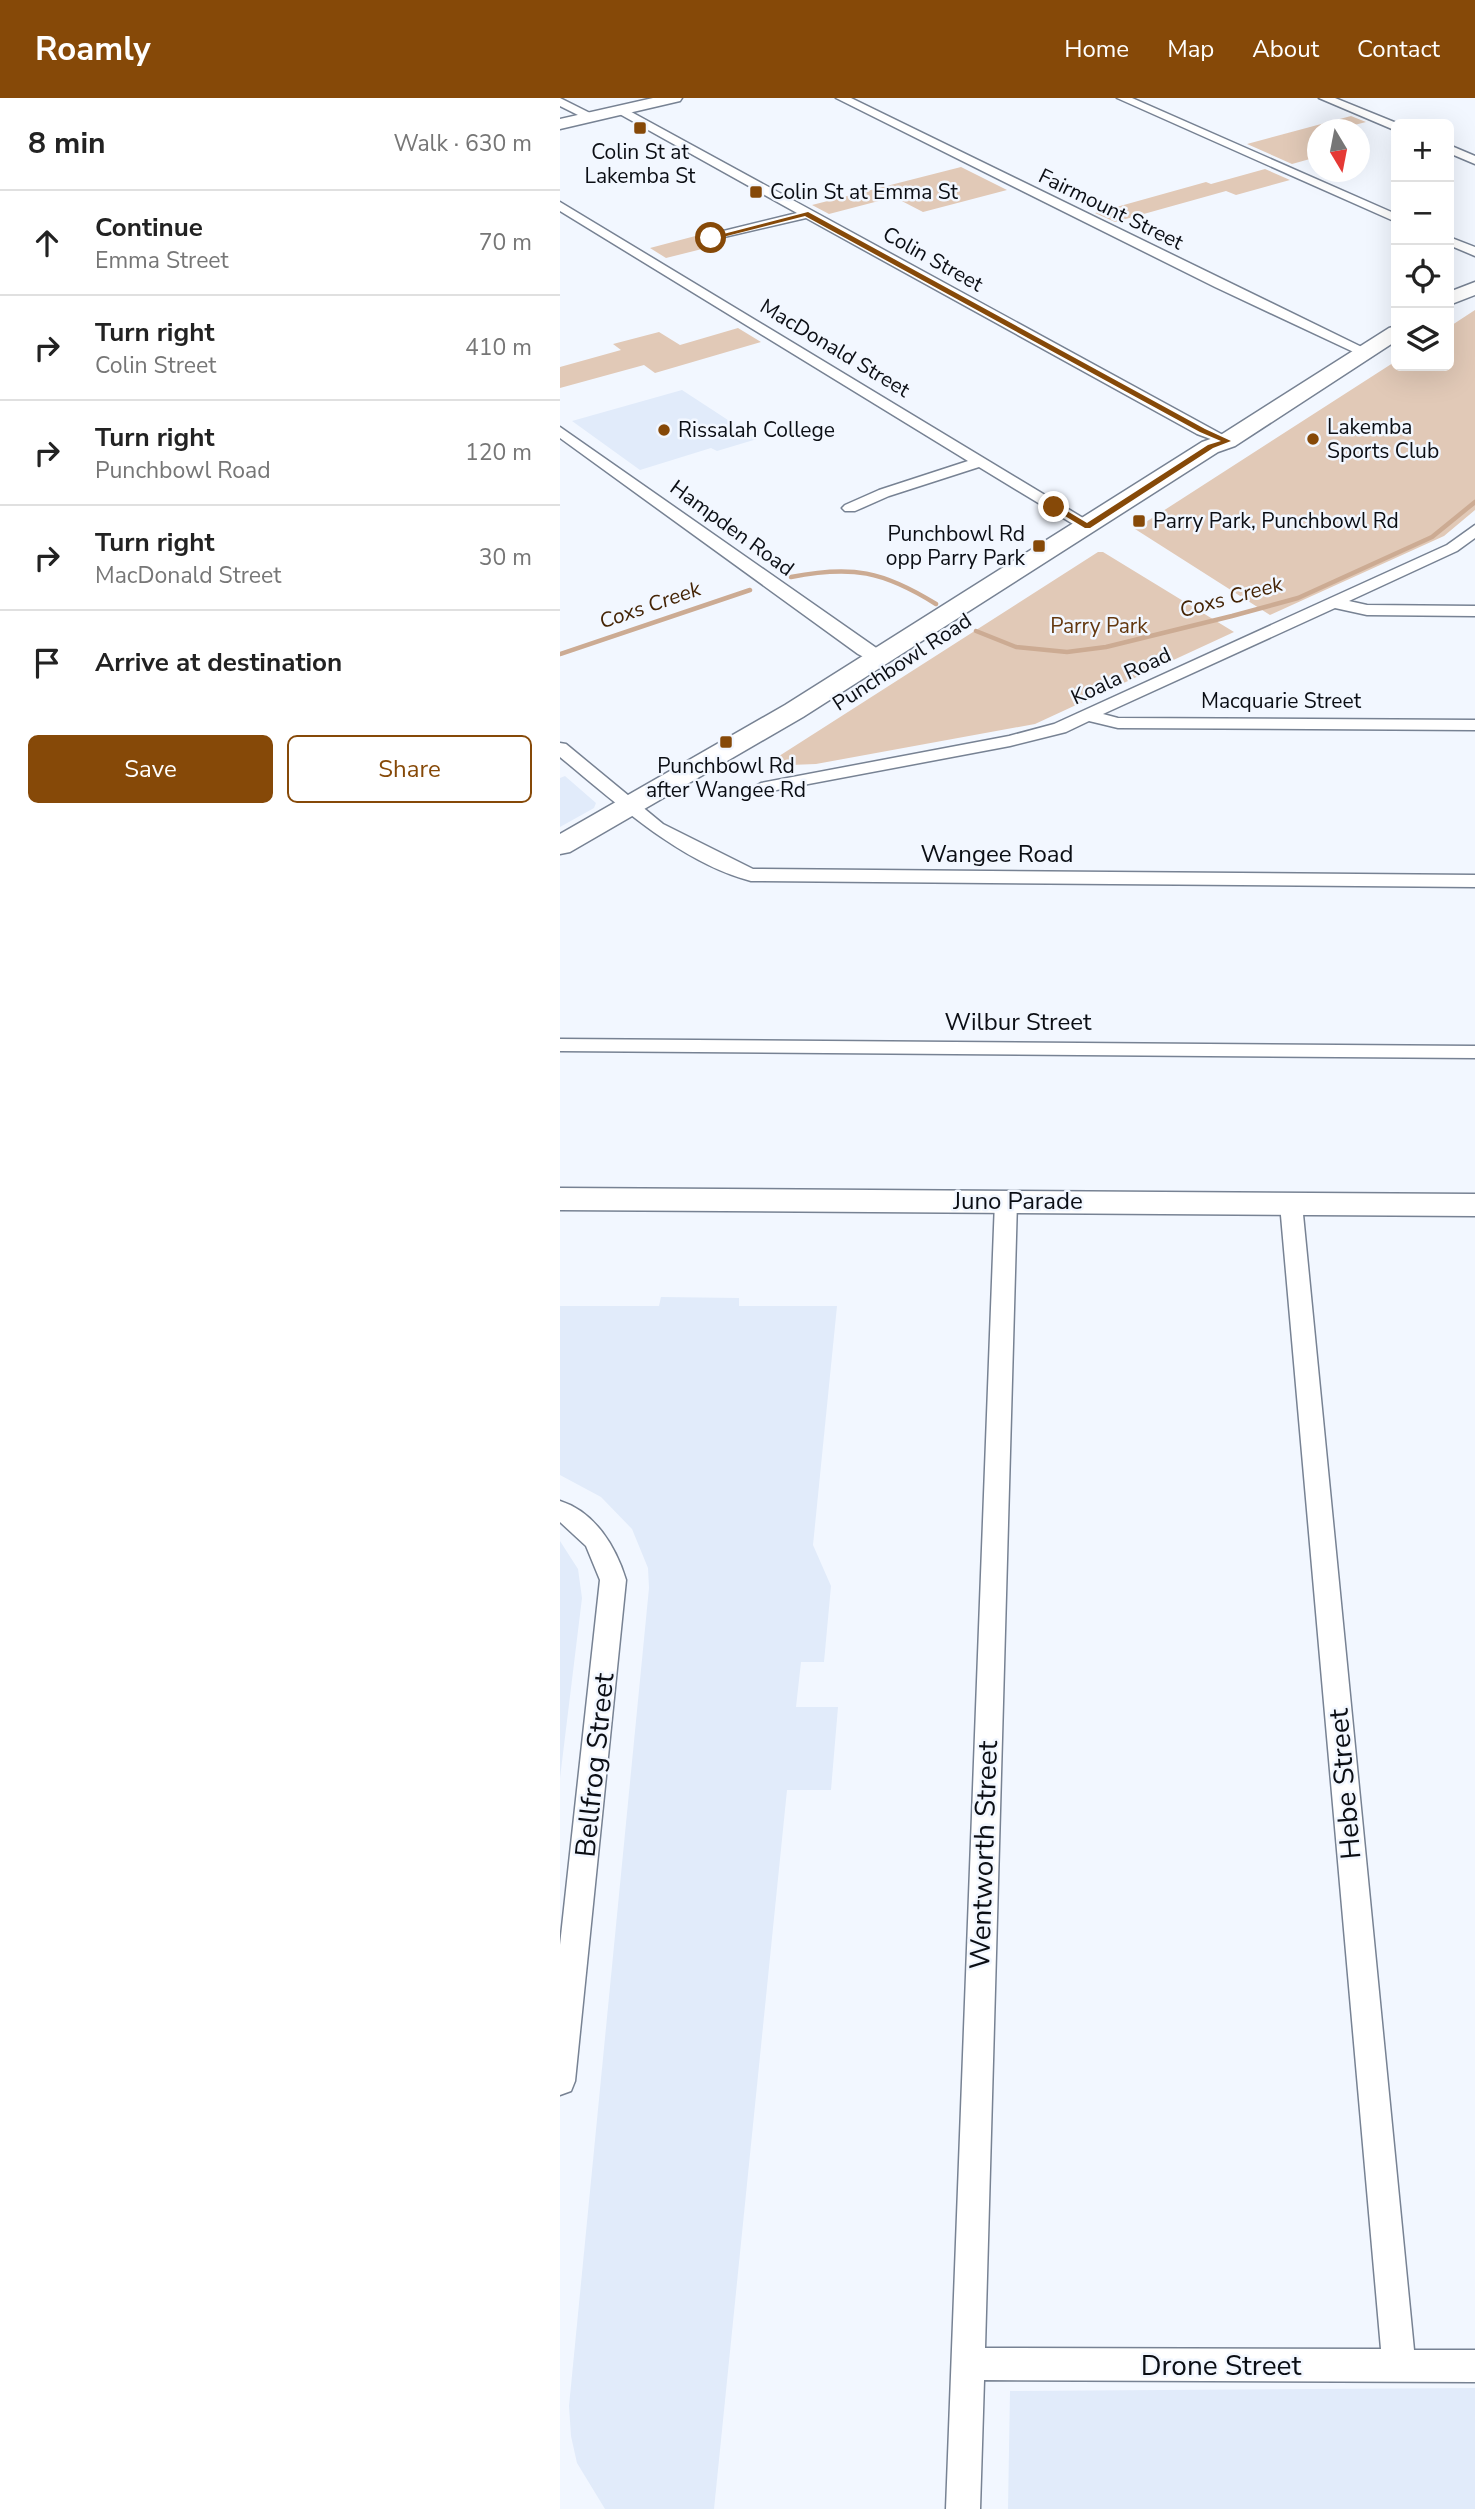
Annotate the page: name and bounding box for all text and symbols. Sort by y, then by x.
text: Roamly [35,27,151,72]
text: Home [1064,33,1129,65]
text: Map [1167,33,1214,65]
text: About [1252,33,1319,65]
text: Contact [1357,33,1440,65]
north arrow [1307,119,1370,182]
map controls [1391,119,1454,371]
button: + [1391,119,1454,182]
marker: Colin St at Lakemba St [632,120,648,136]
text: 8 min [28,123,106,164]
text: Walk · 630 m [393,128,532,159]
place label: Colin St at Lakemba St [585,138,696,190]
street label: Fairmount Street [1034,162,1189,257]
place label: Colin St at Emma St [770,178,959,206]
button: − [1391,182,1454,245]
marker: Colin St at Emma St [748,184,764,200]
text: Continue [95,210,203,245]
street label: Colin Street [878,220,989,298]
route start [695,222,726,253]
icon: ahead [28,224,66,262]
text: 70 m [479,227,532,258]
text: Emma Street [95,245,229,276]
button: locate [1391,245,1454,308]
street label: MacDonald Street [755,292,916,404]
button: layers [1391,308,1454,371]
text: Turn right [95,315,214,350]
icon: right [28,329,66,367]
text: 410 m [465,332,532,363]
text: Colin Street [95,350,216,381]
place label: Lakemba Sports Club [1327,413,1439,465]
place label: Rissalah College [678,416,835,444]
text: Turn right [95,420,214,455]
marker: Rissalah College [656,422,672,438]
marker: Lakemba Sports Club [1305,431,1321,447]
icon: right [28,434,66,472]
text: 120 m [465,437,532,468]
text: Punchbowl Road [95,455,271,486]
street label: Hampden Road [664,473,800,583]
route end [1038,491,1069,522]
place label: Parry Park, Punchbowl Rd [1153,507,1399,535]
marker: Parry Park, Punchbowl Rd [1131,513,1147,529]
place label: Punchbowl Rd opp Parry Park [886,520,1025,572]
text: Turn right [95,525,214,560]
marker: Punchbowl Rd opp Parry Park [1031,538,1047,554]
icon: right [28,539,66,577]
text: 30 m [479,542,532,573]
text: MacDonald Street [95,560,281,591]
water label: Coxs Creek [1176,570,1286,624]
water label: Coxs Creek [596,574,705,635]
street label: Punchbowl Road [827,607,977,717]
park label: Parry Park [1050,612,1148,640]
street label: Koala Road [1066,641,1176,711]
icon: arrive [28,644,66,682]
text: Arrive at destination [95,645,342,680]
street label: Macquarie Street [1201,687,1362,715]
marker: Punchbowl Rd after Wangee Rd [718,734,734,750]
button: Save [28,735,273,803]
button: Share [287,735,532,803]
place label: Punchbowl Rd after Wangee Rd [646,752,806,804]
street label: Wangee Road [920,838,1074,870]
street label: Wilbur Street [945,1006,1092,1038]
street label: Juno Parade [952,1185,1083,1217]
street label: Bellfrog Street [566,1671,624,1859]
street label: Hebe Street [1319,1707,1371,1861]
street label: Wentworth Street [961,1740,1007,1970]
street label: Drone Street [1141,2347,1301,2385]

